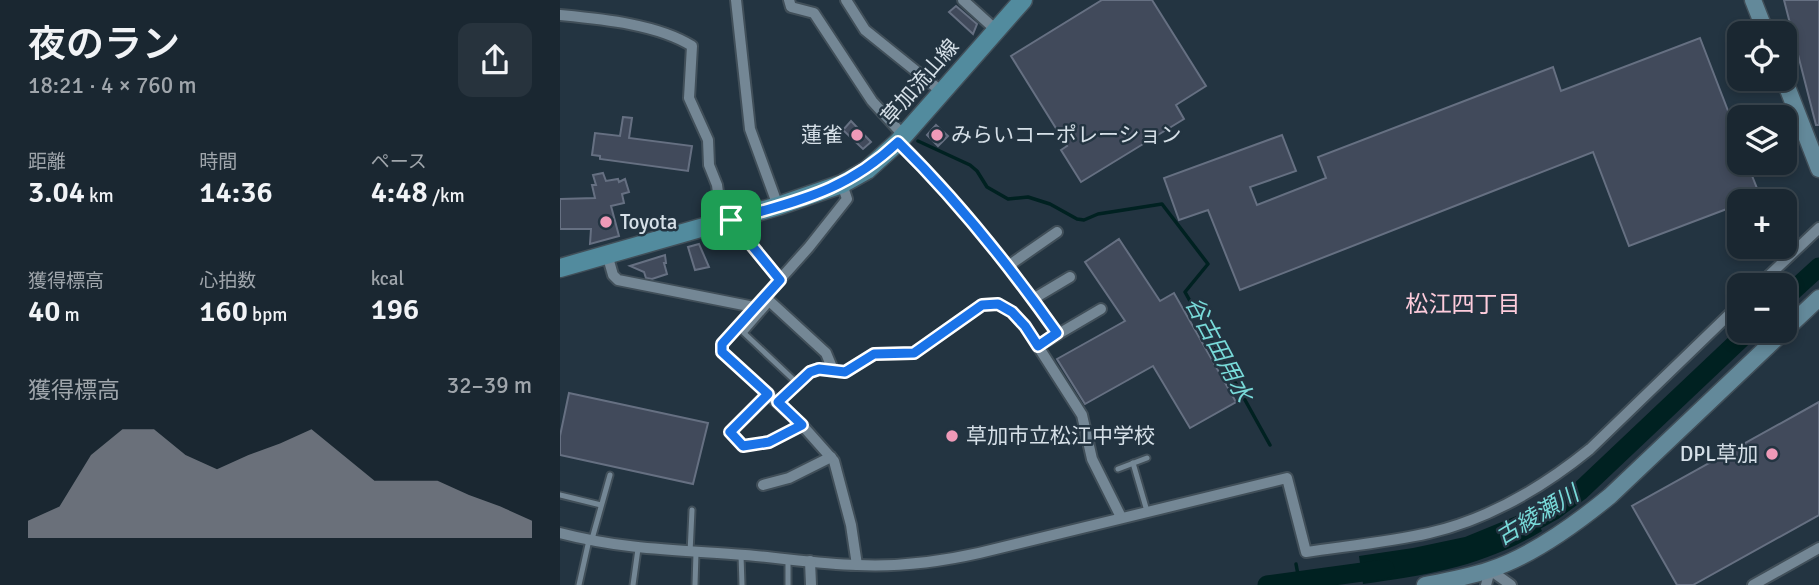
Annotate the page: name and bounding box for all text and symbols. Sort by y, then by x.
text: 夜のラン [28,21,180,68]
map controls [1727,21,1797,343]
button: locate [1727,21,1797,91]
button: share [458,23,532,97]
street label: 草加流山線 [876,34,964,130]
text: 18:21 · 4 × 760 m [28,71,197,100]
button: layers [1727,105,1797,175]
place label: 蓮雀 [801,122,843,148]
place label: みらいコーポレーション [951,122,1182,148]
marker: 蓮雀 [849,127,865,143]
marker: みらいコーポレーション [929,127,945,143]
text: 距離 [28,150,66,174]
text: 時間 [199,150,237,174]
text: ペース [371,150,427,174]
text: 3.04 [28,174,85,211]
text: 14:36 [199,174,273,211]
text: 4:48 [371,174,428,211]
text: km [85,184,114,208]
text: /km [428,184,465,208]
button: + [1727,189,1797,259]
pin [701,190,761,250]
icon: arrive [712,201,750,239]
place label: Toyota [620,209,677,235]
marker: Toyota [598,214,614,230]
text: kcal [371,267,404,291]
text: 獲得標高 [28,269,104,293]
text: 心拍数 [199,269,256,293]
button: − [1727,273,1797,343]
district label: 松江四丁目 [1406,290,1521,319]
text: 196 [371,291,419,328]
water label: 谷古田用水 [1179,292,1260,409]
text: 40 [28,293,60,330]
text: 160 [199,293,248,330]
text: m [60,303,80,327]
text: bpm [248,303,287,327]
text: 32–39 m [447,371,532,400]
text: 獲得標高 [28,376,120,405]
place label: 草加市立松江中学校 [966,423,1155,449]
marker: 草加市立松江中学校 [944,428,960,444]
place label: DPL草加 [1680,441,1758,467]
marker: DPL草加 [1764,446,1780,462]
water label: 古綾瀬川 [1490,478,1587,552]

